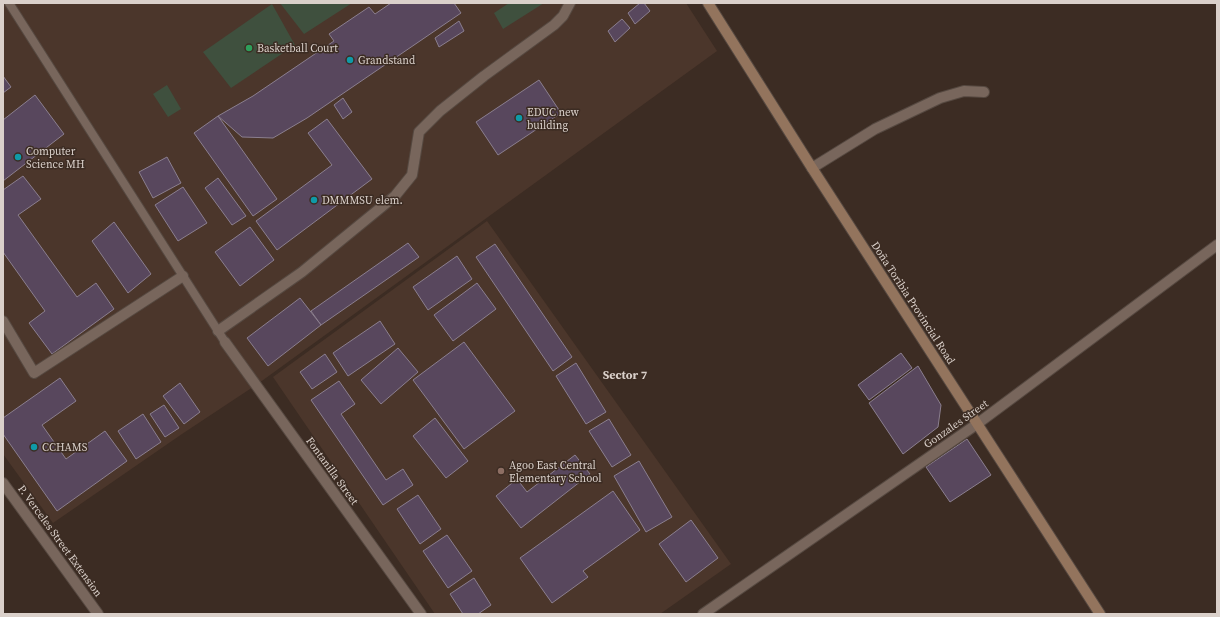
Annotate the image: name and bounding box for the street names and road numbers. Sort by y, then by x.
street label: Doña Toribia Provincial Road [868,239,959,368]
street label: Gonzales Street [921,396,992,452]
street label: Fontanilla Street [302,434,362,508]
street label: P. Verceles Street Extension [14,482,106,600]

